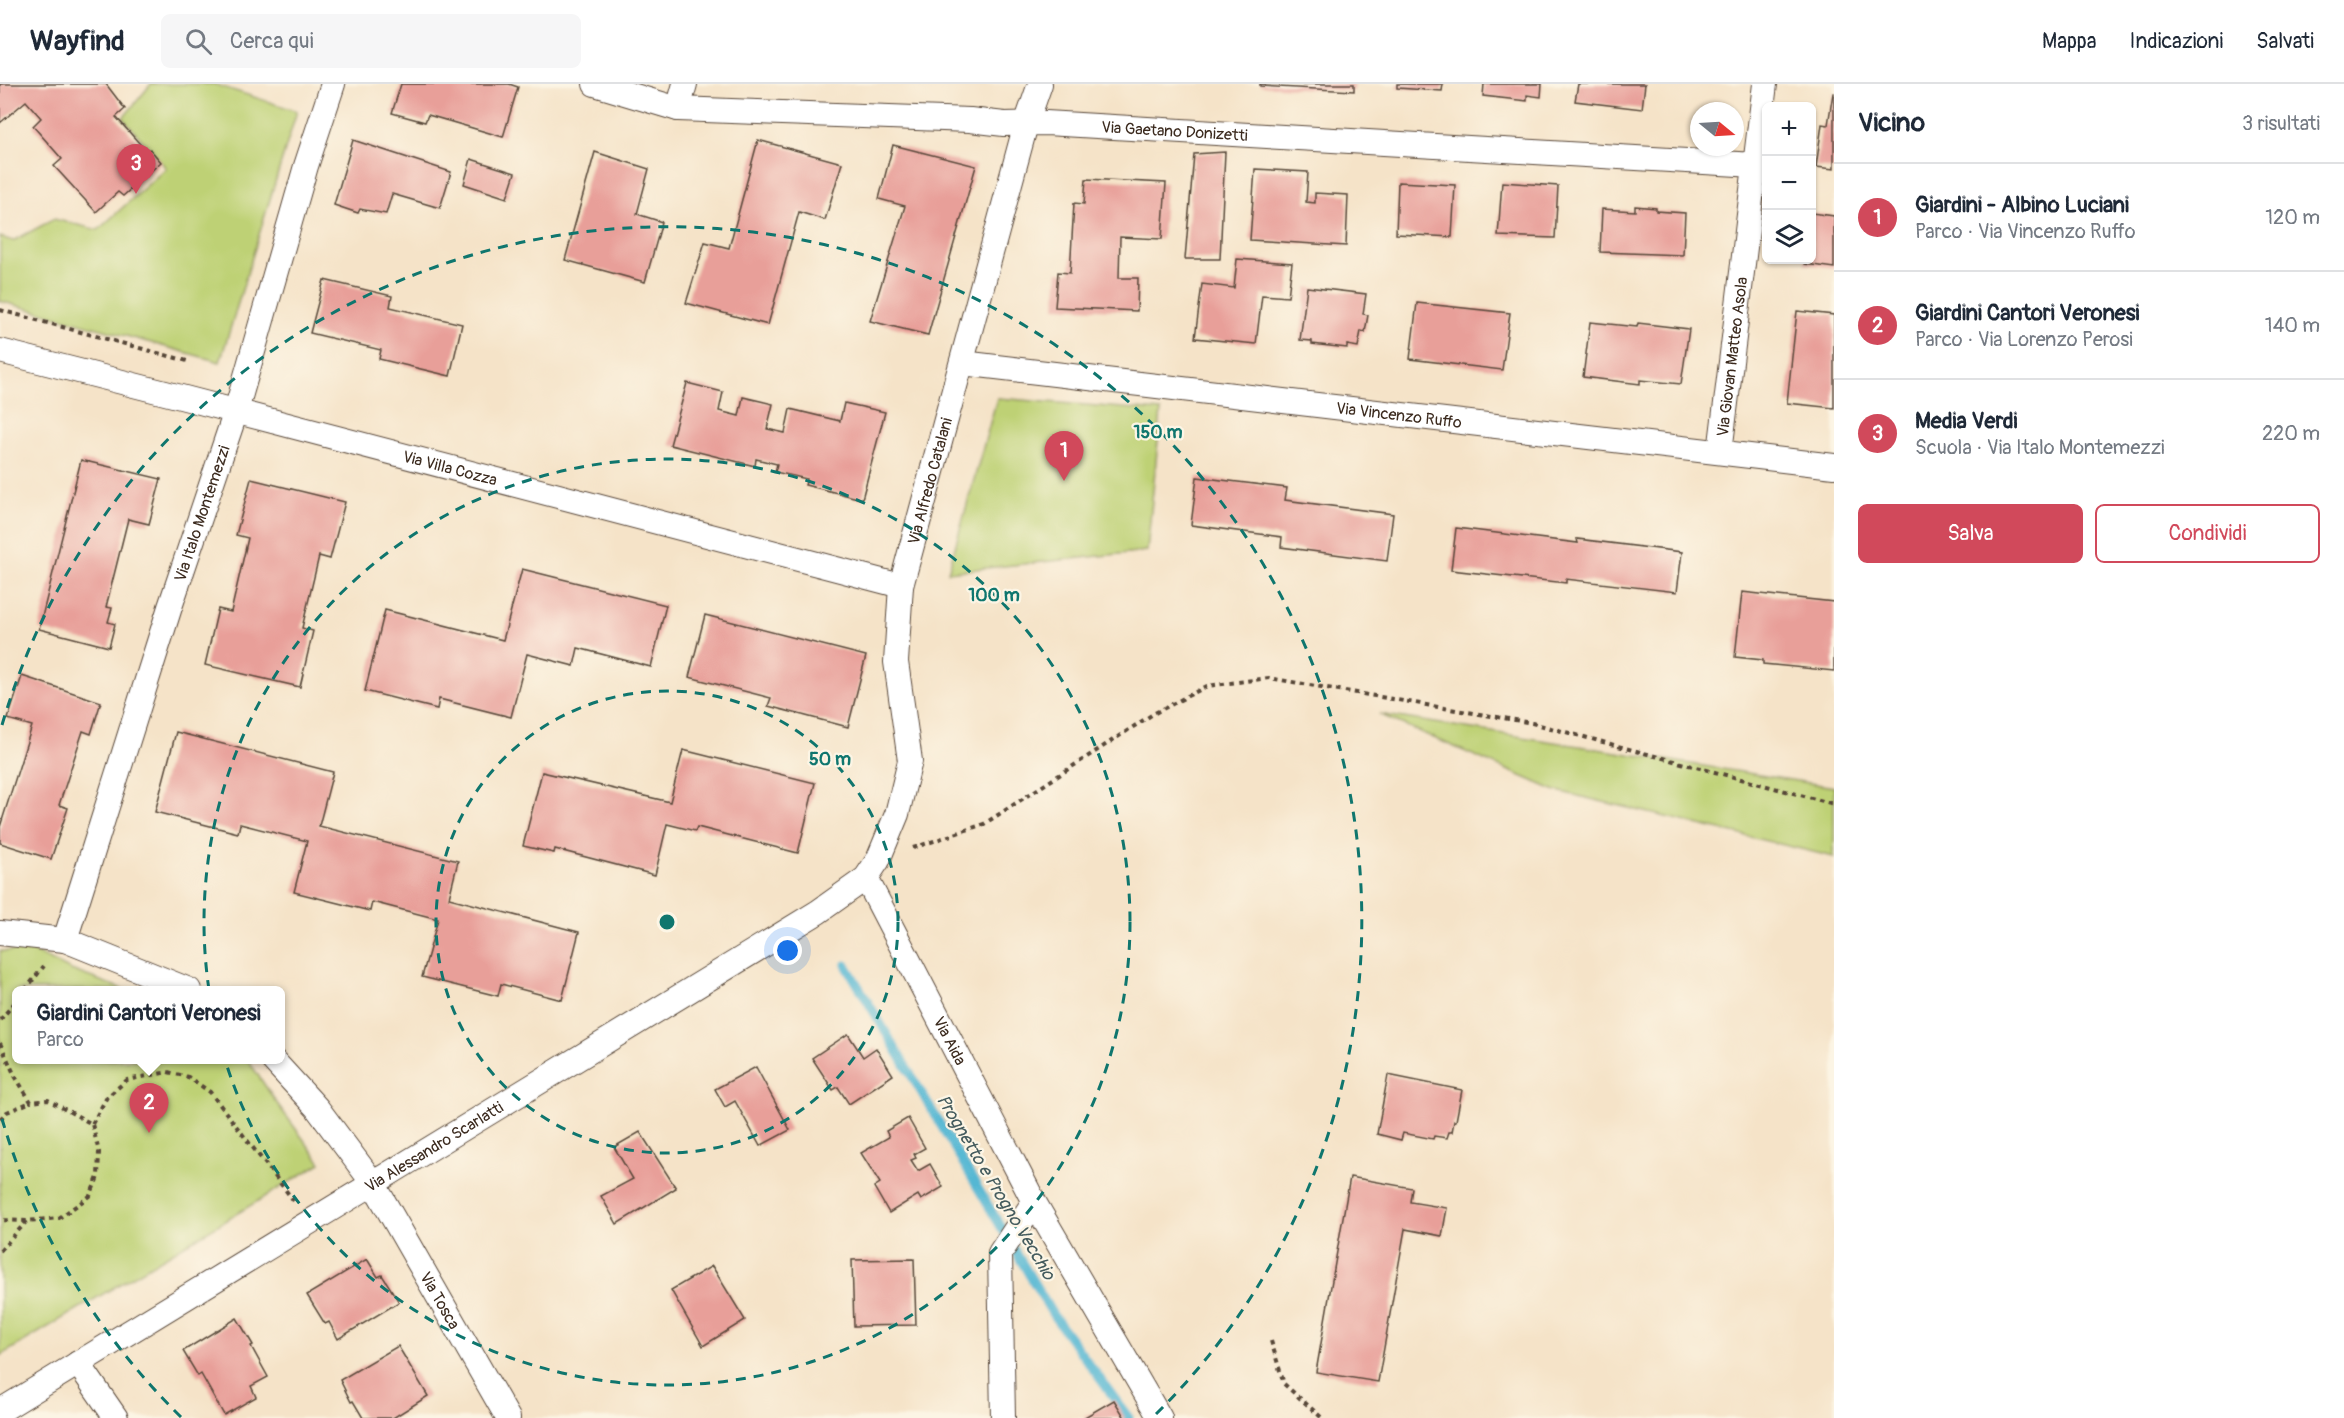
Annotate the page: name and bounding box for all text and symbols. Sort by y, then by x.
search box [161,14,581,68]
text: Wayfind [30,24,125,59]
icon: search [182,25,215,58]
text: Cerca qui [230,27,314,55]
text: Mappa [2042,28,2097,55]
text: Indicazioni [2130,28,2223,55]
text: Salvati [2256,28,2314,55]
north arrow [1690,102,1744,156]
map controls [1762,102,1816,264]
button: + [1762,102,1816,156]
text: Vicino [1858,107,1925,139]
text: 3 risultati [2242,111,2320,136]
street label: Via Gaetano Donizetti [1101,117,1249,146]
pin: 3 [116,144,156,194]
button: − [1762,156,1816,210]
text: Giardini - Albino Luciani [1915,191,2129,219]
text: 1 [1874,205,1881,230]
text: 120 m [2265,205,2320,230]
button: layers [1762,210,1816,264]
text: Parco · Via Vincenzo Ruffo [1915,219,2135,244]
street label: Via Giovan Matteo Asola [1713,276,1752,438]
text: Giardini Cantori Veronesi [1915,299,2139,327]
text: 2 [1872,313,1883,338]
text: 140 m [2265,313,2320,338]
text: Parco · Via Lorenzo Perosi [1915,327,2133,352]
street label: Via Vincenzo Ruffo [1335,398,1463,433]
text: Media Verdi [1915,407,2018,435]
street label: Via Alfredo Catalani [904,415,957,547]
text: 150 m [1134,421,1183,444]
text: 3 [1872,421,1883,446]
text: 220 m [2262,421,2320,446]
pin: 1 [1044,432,1084,481]
text: Scuola · Via Italo Montemezzi [1915,435,2165,460]
street label: Via Italo Montemezzi [170,443,235,584]
street label: Via Villa Cozza [400,447,499,491]
button: Salva [1858,504,2083,563]
button: Condividi [2095,504,2320,563]
text: 100 m [968,584,1020,607]
text: 50 m [809,748,851,771]
centre of rings [657,912,677,932]
your location [773,936,802,965]
popup [12,986,285,1064]
text: Giardini Cantori Veronesi [36,999,261,1027]
street label: Via Aida [929,1013,970,1069]
text: Parco [36,1027,84,1052]
pin: 2 [130,1084,168,1133]
water label: Prognetto e Progno Vecchio [931,1090,1061,1285]
street label: Via Alessandro Scarlatti [361,1097,507,1197]
street label: Via Tosca [415,1269,464,1333]

